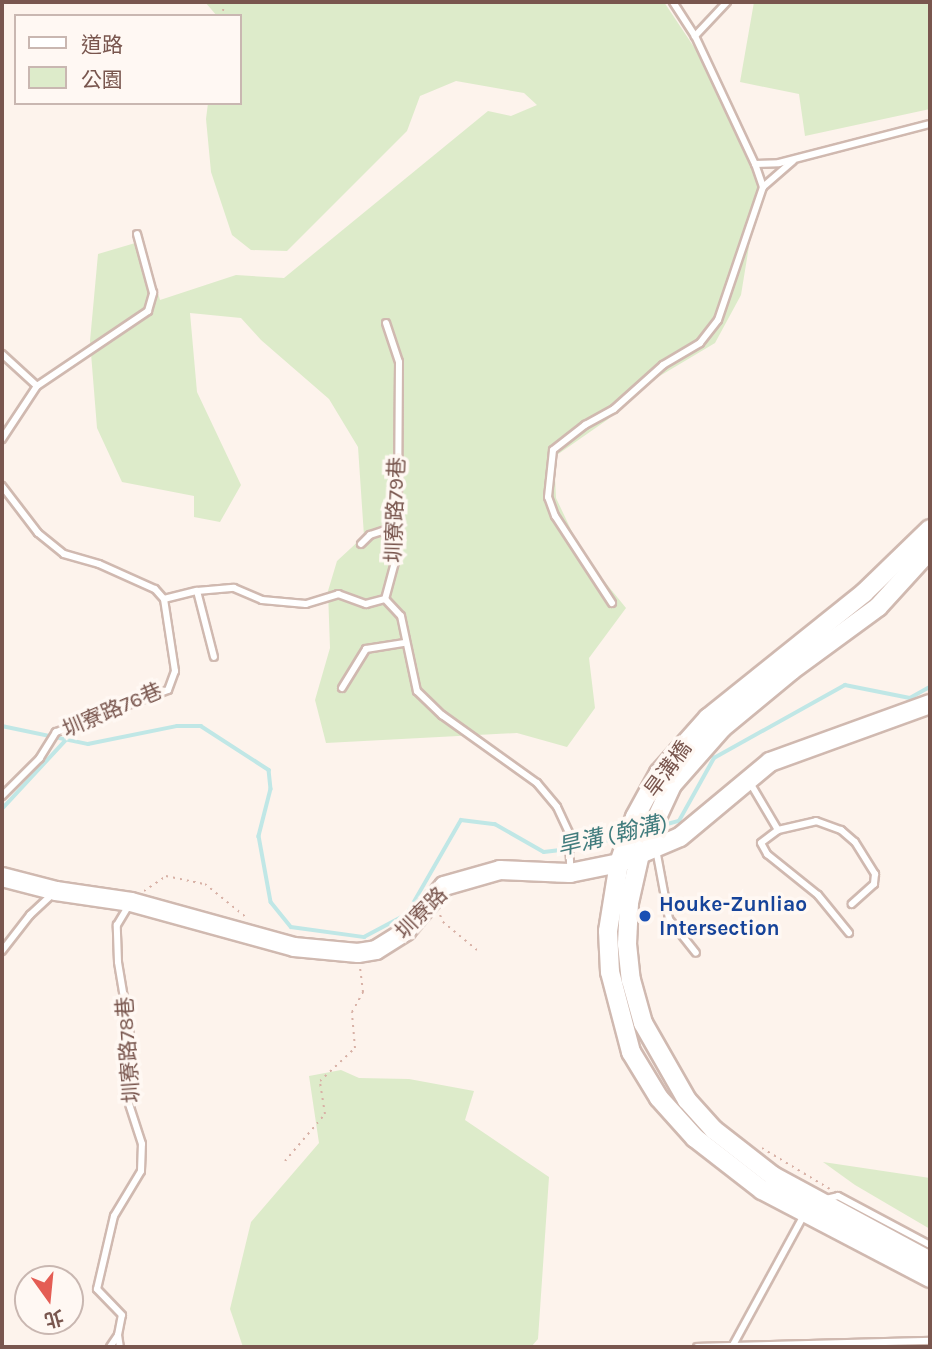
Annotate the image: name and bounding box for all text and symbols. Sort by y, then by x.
legend [14,14,242,105]
text: 道路 [81,33,123,57]
text: 公園 [81,68,123,92]
street label: 圳寮路79巷 [381,457,409,563]
street label: 圳寮路76巷 [58,678,166,742]
street label: 旱溝橋 [639,736,697,802]
water label: 旱溝 (翰溝) [555,810,669,862]
street label: 圳寮路 [390,882,452,944]
place label: Houke-Zunliao Intersection [659,891,807,941]
marker: Houke-Zunliao Intersection [637,908,653,924]
street label: 圳寮路78巷 [112,996,144,1104]
north arrow [14,1265,84,1335]
text: 北 [42,1305,66,1331]

